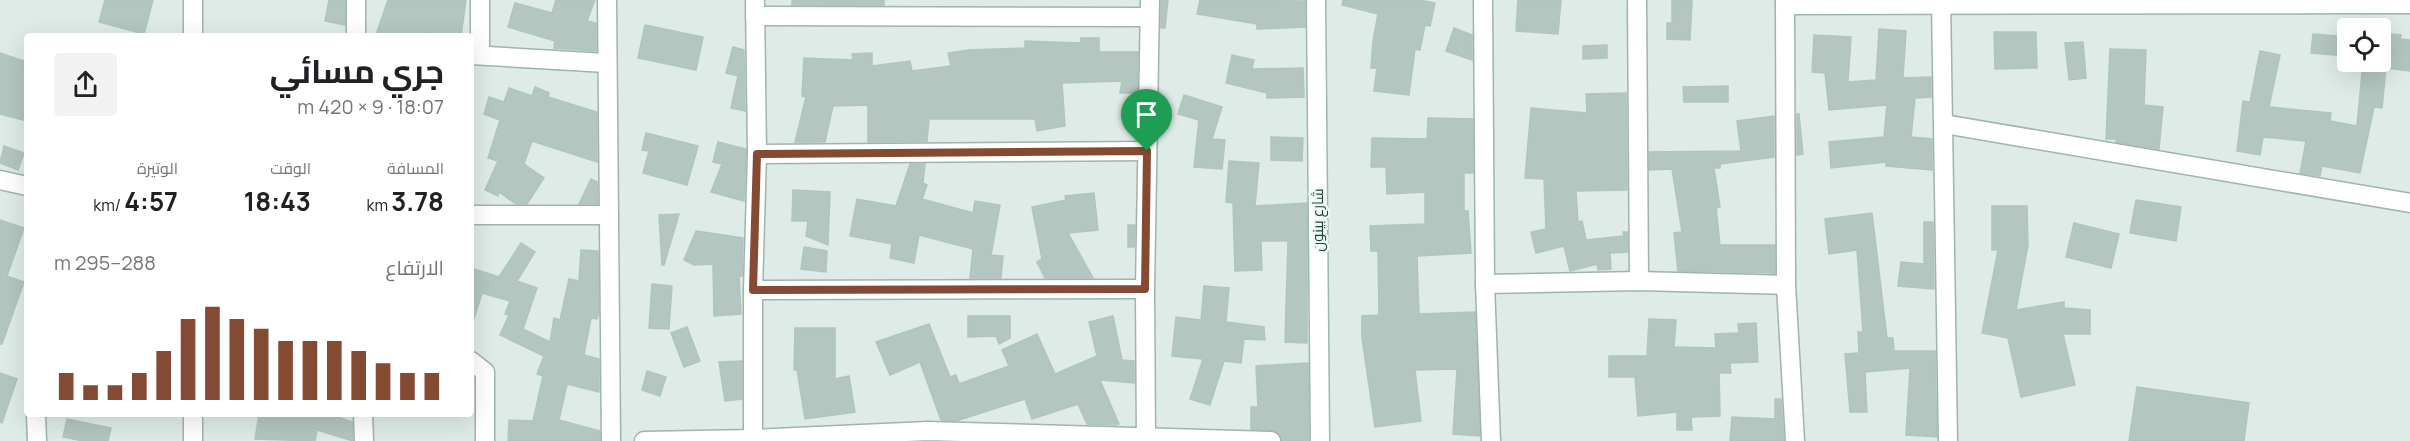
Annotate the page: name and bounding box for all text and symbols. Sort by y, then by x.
map controls [2337,18,2391,72]
button: locate [2337,18,2391,72]
text: جري مسائي [270,48,444,93]
button: share [54,53,117,116]
pin [1121,89,1172,151]
text: 18:07 · 9 × 420 m [297,93,444,120]
icon: arrive [1130,98,1163,131]
text: الوتيرة [137,157,178,179]
text: الوقت [270,157,311,179]
text: المسافة [387,157,444,179]
text: 4:57 [124,183,178,219]
text: 18:43 [244,183,311,219]
text: 3.78 [391,183,444,219]
street label: شارع بينون [1307,188,1329,252]
text: /km [93,194,124,216]
text: km [366,194,391,216]
text: 288–295 m [54,249,156,276]
text: الارتفاع [385,254,444,281]

